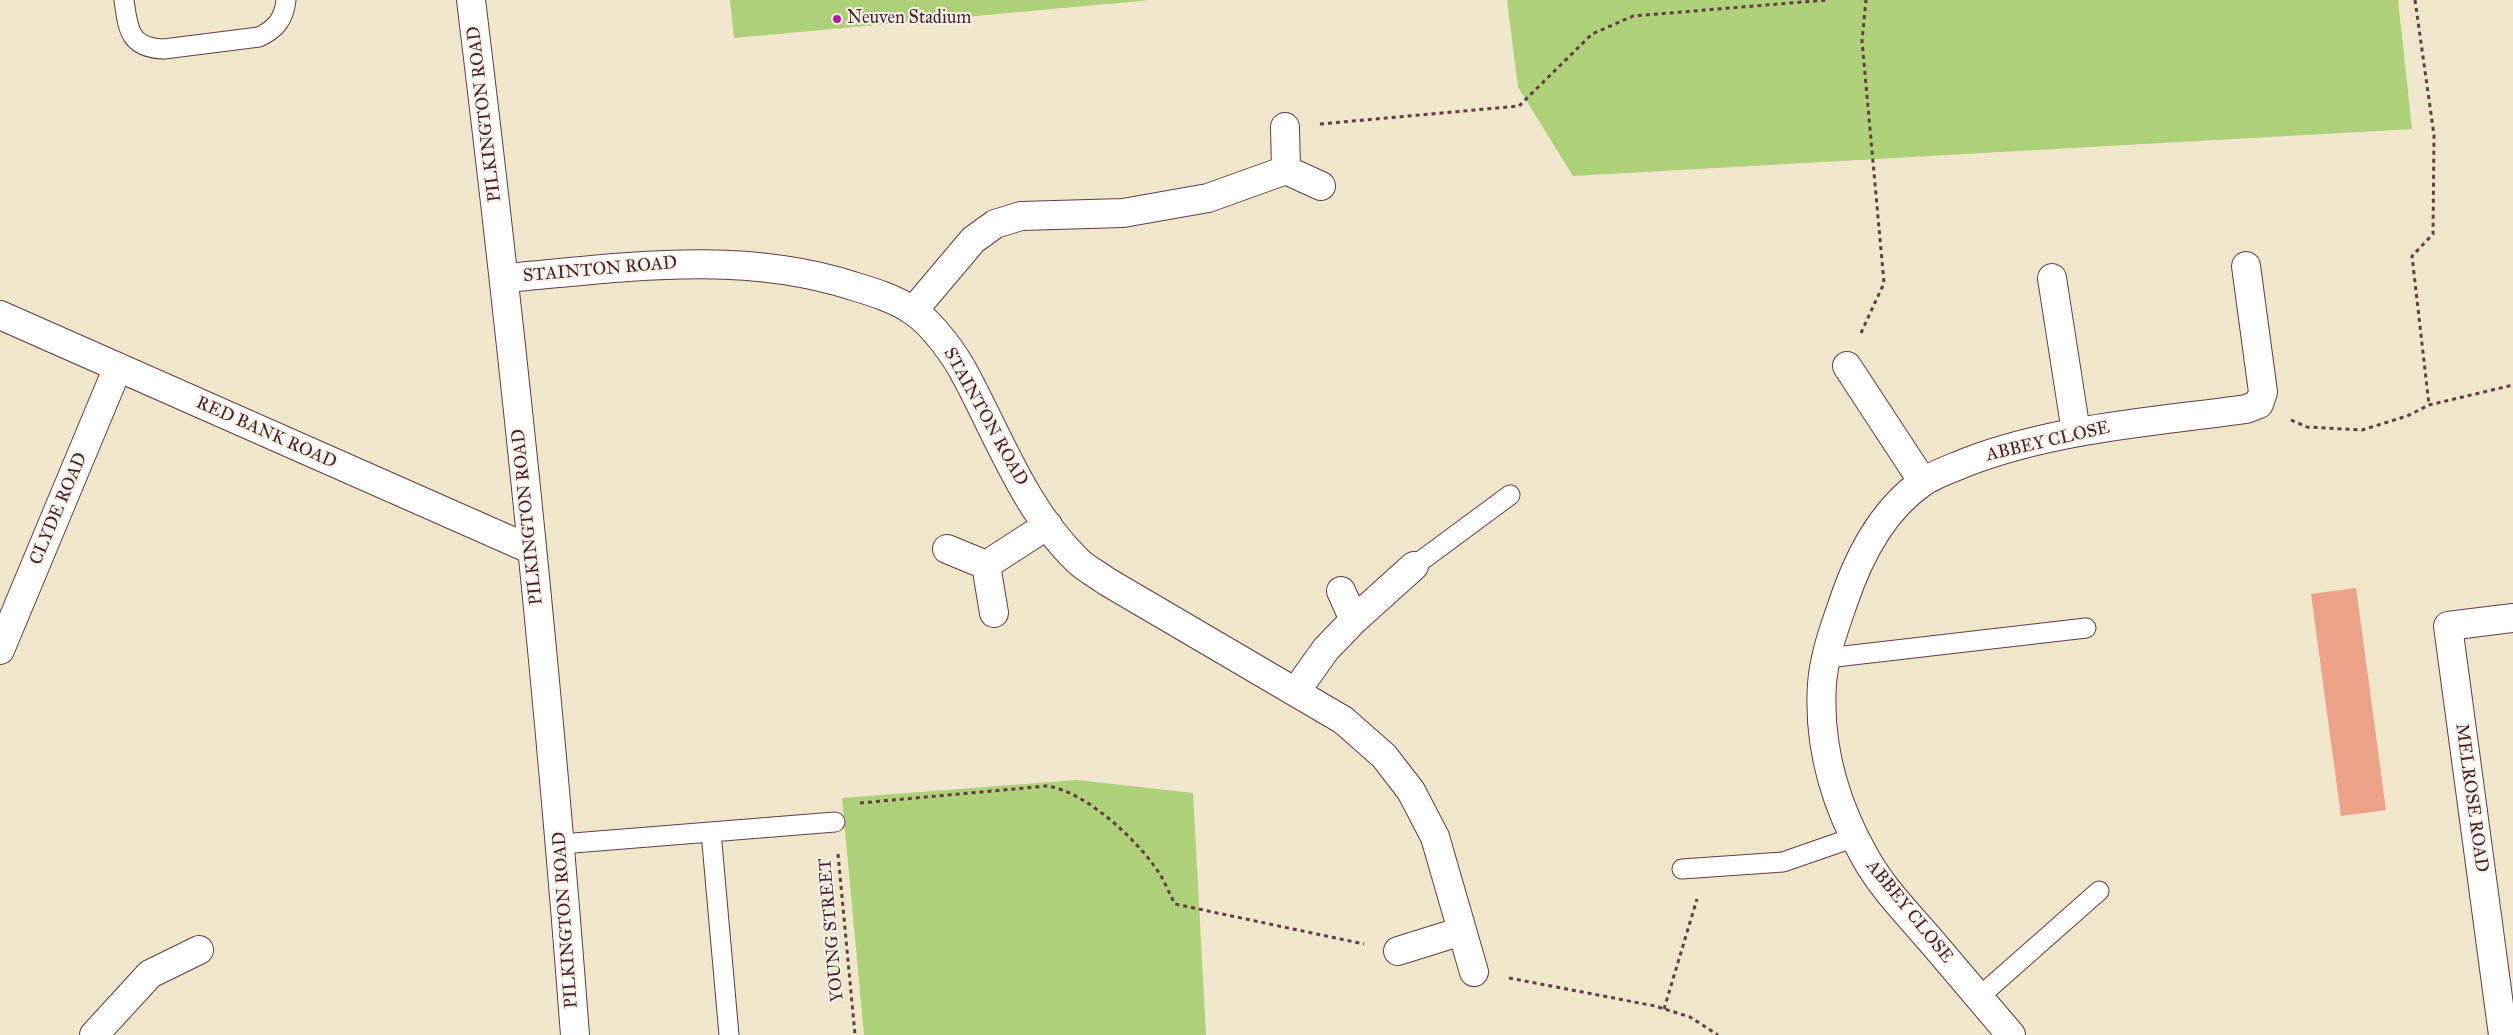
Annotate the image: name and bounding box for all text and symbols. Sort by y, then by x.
place label: Neuven Stadium [847,8,971,30]
marker: Neuven Stadium [831,13,843,25]
street label: PILKINGTON ROAD [463,25,507,203]
street label: STAINTON ROAD [522,253,678,287]
street label: STAINTON ROAD [938,344,1032,490]
street label: RED BANK ROAD [192,392,340,474]
street label: ABBEY CLOSE [1984,417,2112,467]
street label: PILKINGTON ROAD [508,428,548,606]
street label: CLYDE ROAD [26,450,92,568]
street label: MELROSE ROAD [2450,722,2492,874]
street label: PILKINGTON ROAD [549,831,583,1009]
street label: ABBEY CLOSE [1861,856,1957,968]
street label: YOUNG STREET [815,857,849,1003]

